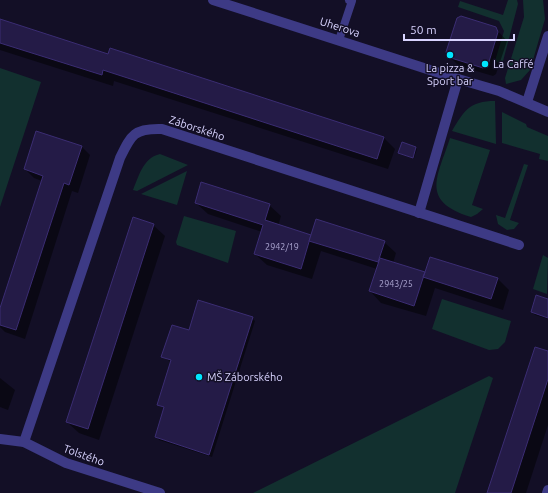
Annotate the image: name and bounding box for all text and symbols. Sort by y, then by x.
street label: Uherova [318,15,362,39]
scale bar [404,16,514,42]
text: 50 m [410,23,437,36]
marker: La pizza & Sport bar [445,50,455,60]
place label: La Caffé [493,58,534,70]
marker: La Caffé [480,59,490,69]
place label: La pizza & Sport bar [426,62,475,87]
street label: Záborského [168,113,226,143]
house number: 2942/19 [265,242,299,252]
house number: 2943/25 [379,279,413,289]
place label: MŠ Záborského [207,370,283,383]
marker: MŠ Záborského [194,372,204,382]
street label: Tolstého [62,442,106,468]

